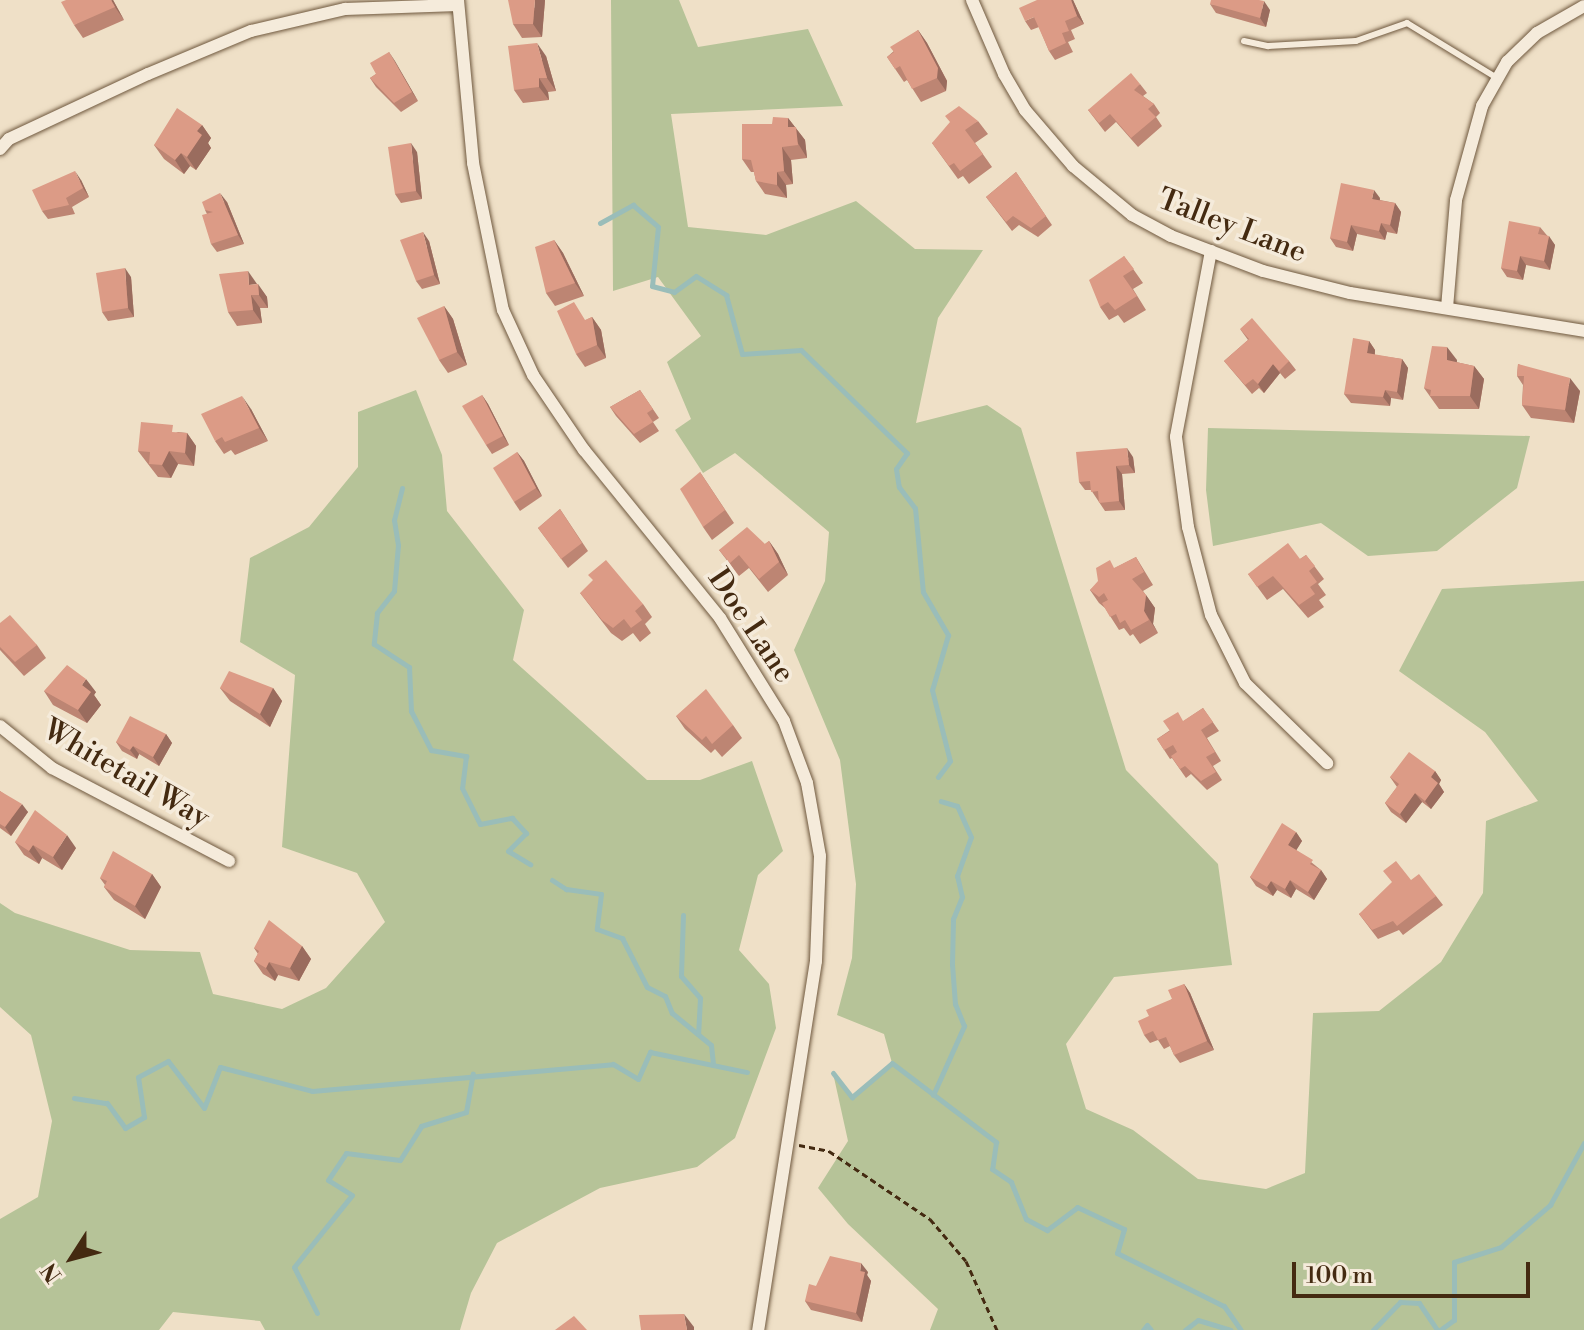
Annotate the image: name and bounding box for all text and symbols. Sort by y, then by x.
street label: Talley Lane [1153,181,1311,271]
street label: Doe Lane [700,562,802,690]
street label: Whitetail Way [36,712,216,836]
north arrow [32,1218,112,1298]
scale bar [1296,1246,1534,1296]
text: N [36,1257,68,1287]
text: 100 m [1306,1261,1373,1291]

